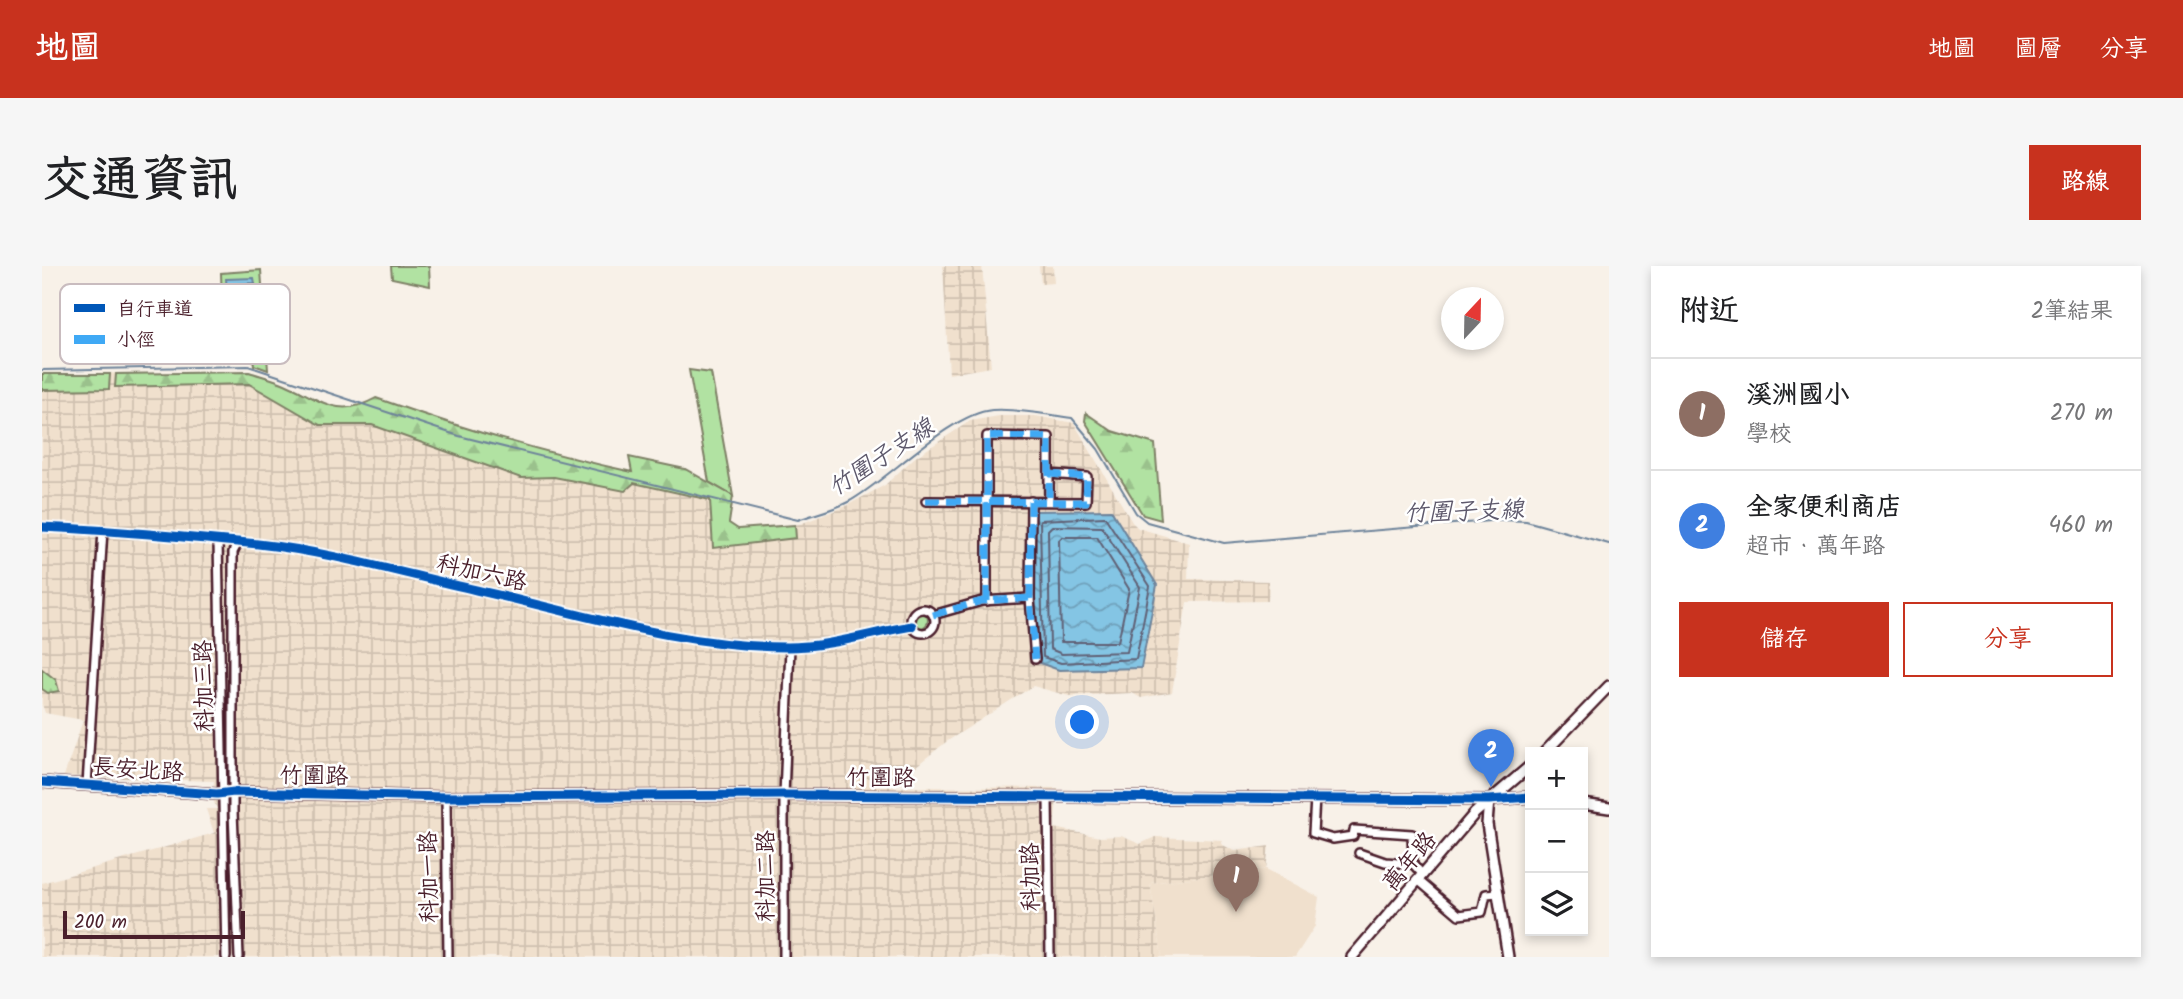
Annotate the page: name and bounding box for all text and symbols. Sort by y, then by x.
text: 地圖 [35,23,101,76]
text: 地圖 [1928,30,1976,69]
text: 圖層 [2014,30,2062,69]
text: 分享 [2100,30,2148,69]
text: 交通資訊 [42,143,238,221]
button: 路線 [2029,145,2141,220]
legend [60,284,290,364]
north arrow [1441,287,1504,350]
text: 附近 [1679,288,1739,336]
text: 2筆結果 [2031,294,2113,330]
text: 自行車道 [117,295,193,325]
text: 小徑 [117,326,155,356]
text: 溪洲國小 [1746,375,1850,417]
text: 1 [1699,396,1705,432]
text: 270 m [2050,396,2113,432]
water label: 竹圍子支線 [821,408,944,507]
text: 學校 [1746,417,1792,453]
text: 全家便利商店 [1746,487,1902,529]
water label: 竹圍子支線 [1403,491,1527,534]
text: 2 [1695,508,1709,544]
text: 460 m [2049,508,2113,544]
text: 超市 · 萬年路 [1746,529,1885,565]
street label: 科加六路 [433,546,530,602]
button: 儲存 [1679,602,1889,677]
button: 分享 [1903,602,2113,677]
street label: 科加三路 [186,640,224,732]
your location [1065,705,1099,739]
pin: 2 [1468,729,1514,787]
map controls [1525,747,1588,936]
button: + [1525,747,1588,810]
street label: 長安北路 [91,750,185,792]
street label: 竹圍路 [279,758,349,796]
street label: 竹圍路 [846,760,916,798]
button: − [1525,810,1588,873]
street label: 萬年路 [1375,824,1446,900]
street label: 科加二路 [749,830,785,922]
street label: 科加一路 [411,831,449,923]
street label: 科加路 [1013,842,1051,912]
pin: 1 [1213,854,1259,912]
button: layers [1525,873,1588,936]
scale bar [63,908,245,940]
text: 200 m [74,908,127,938]

